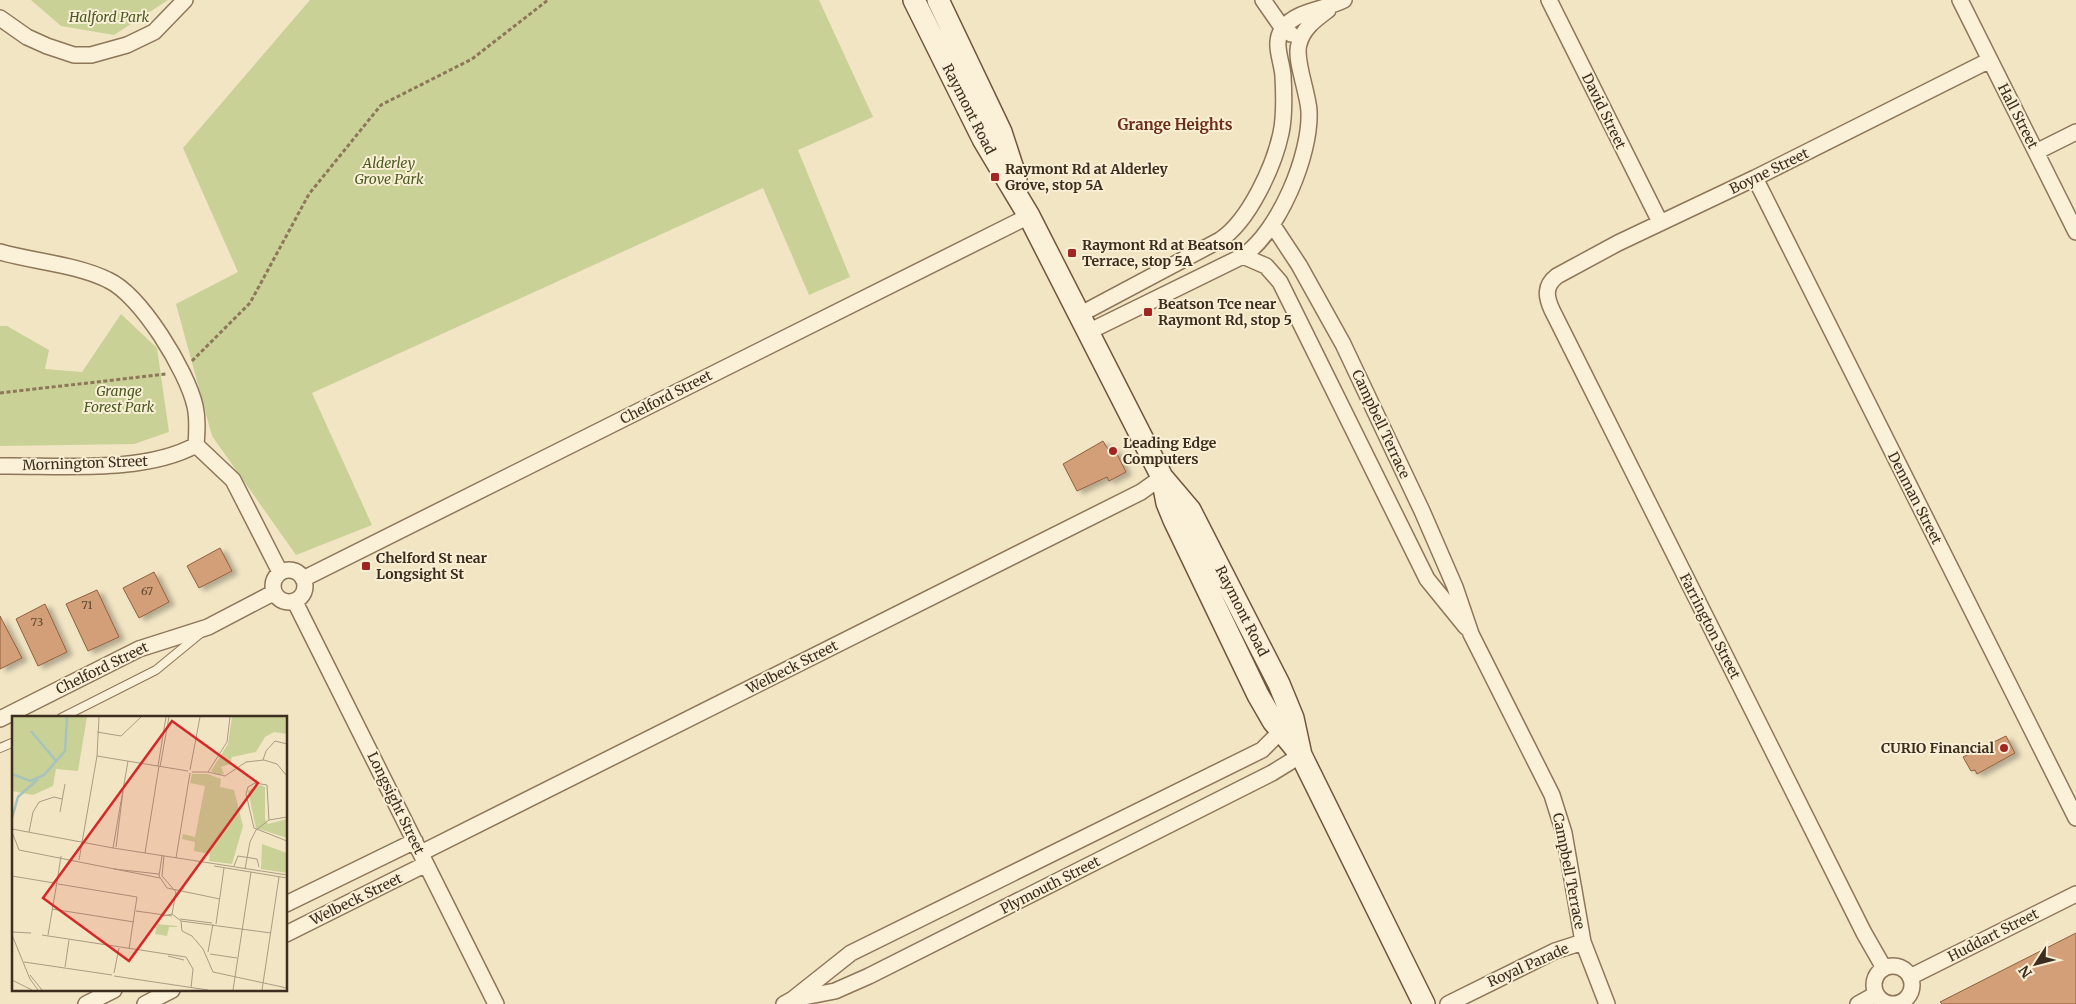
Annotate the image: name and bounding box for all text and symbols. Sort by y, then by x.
park label: Halford Park [68,8,149,26]
street label: Raymont Road [938,61,1000,158]
street label: David Street [1578,70,1630,152]
street label: Hall Street [1994,80,2042,152]
district label: Grange Heights [1118,115,1233,134]
street label: Boyne Street [1726,144,1812,198]
park label: Alderley Grove Park [354,154,424,188]
place label: Raymont Rd at Alderley Grove, stop 5A [1005,160,1169,194]
marker: Raymont Rd at Alderley Grove, stop 5A [989,171,1001,183]
place label: Raymont Rd at Beatson Terrace, stop 5A [1082,236,1244,270]
marker: Raymont Rd at Beatson Terrace, stop 5A [1066,247,1078,259]
place label: Beatson Tce near Raymont Rd, stop 5 [1158,295,1292,329]
marker: Beatson Tce near Raymont Rd, stop 5 [1142,306,1154,318]
street label: Chelford Street [617,366,715,428]
street label: Campbell Terrace [1348,367,1414,481]
park label: Grange Forest Park [83,382,155,416]
place label: Leading Edge Computers [1123,434,1217,468]
marker: Leading Edge Computers [1107,445,1119,457]
street label: Denman Street [1884,449,1946,548]
street label: Mornington Street [22,452,149,474]
place label: Chelford St near Longsight St [376,549,488,583]
marker: Chelford St near Longsight St [360,560,372,572]
street label: Raymont Road [1211,563,1273,660]
street label: Farrington Street [1676,570,1745,682]
house number: 67 [141,584,153,598]
house number: 71 [81,598,93,612]
house number: 73 [31,615,43,629]
street label: Welbeck Street [742,636,841,698]
street label: Chelford Street [53,638,152,698]
inset map [12,716,288,992]
place label: CURIO Financial [1881,739,1994,757]
marker: CURIO Financial [1998,742,2010,754]
street label: Longsight Street [363,749,429,858]
street label: Campbell Terrace [1549,811,1589,931]
street label: Plymouth Street [997,852,1103,918]
street label: Welbeck Street [306,869,405,930]
street label: Huddart Street [1945,904,2042,966]
street label: Royal Parade [1485,939,1571,991]
north arrow [2011,939,2061,989]
text: N [2015,962,2036,981]

